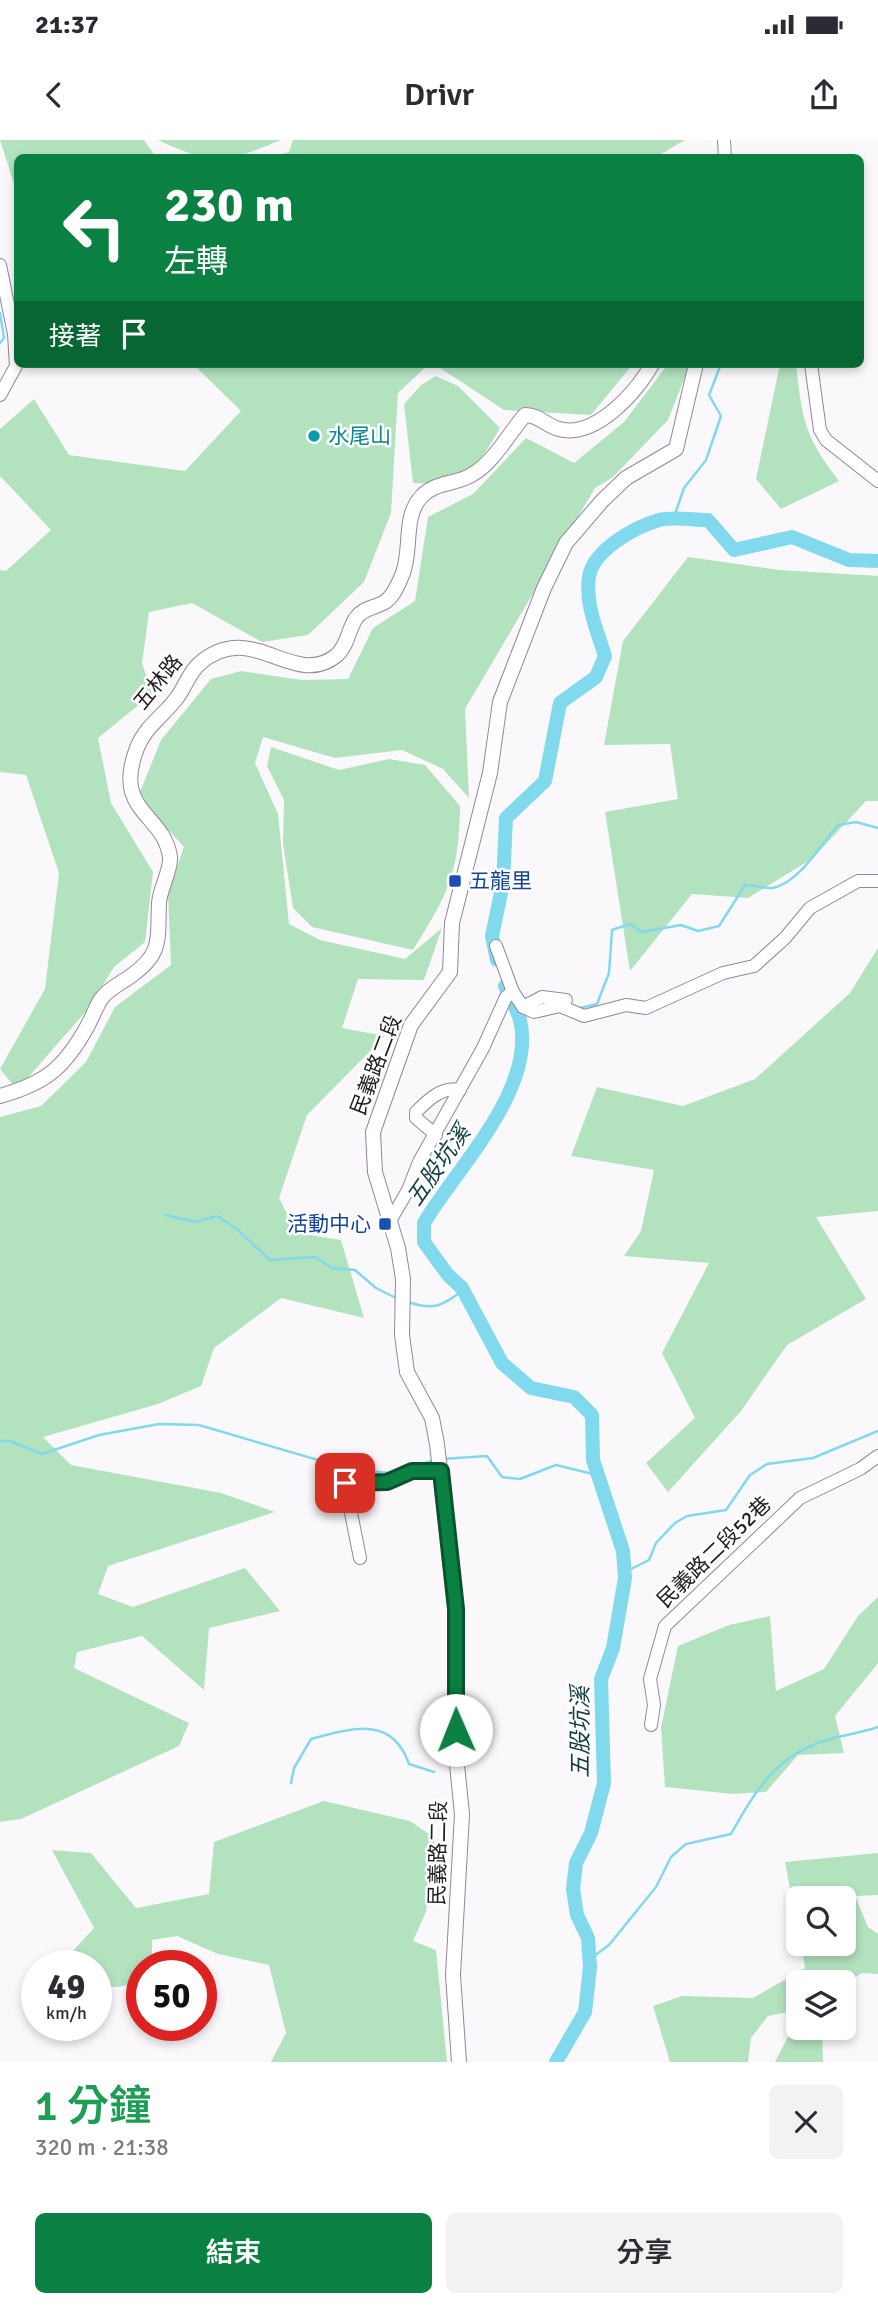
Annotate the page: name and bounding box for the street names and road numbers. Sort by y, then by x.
street label: 五林路 [128,649,188,715]
street label: 民義路二段 [345,1011,407,1119]
street label: 民義路二段52巷 [651,1491,777,1613]
street label: 民義路二段 [424,1800,452,1906]

